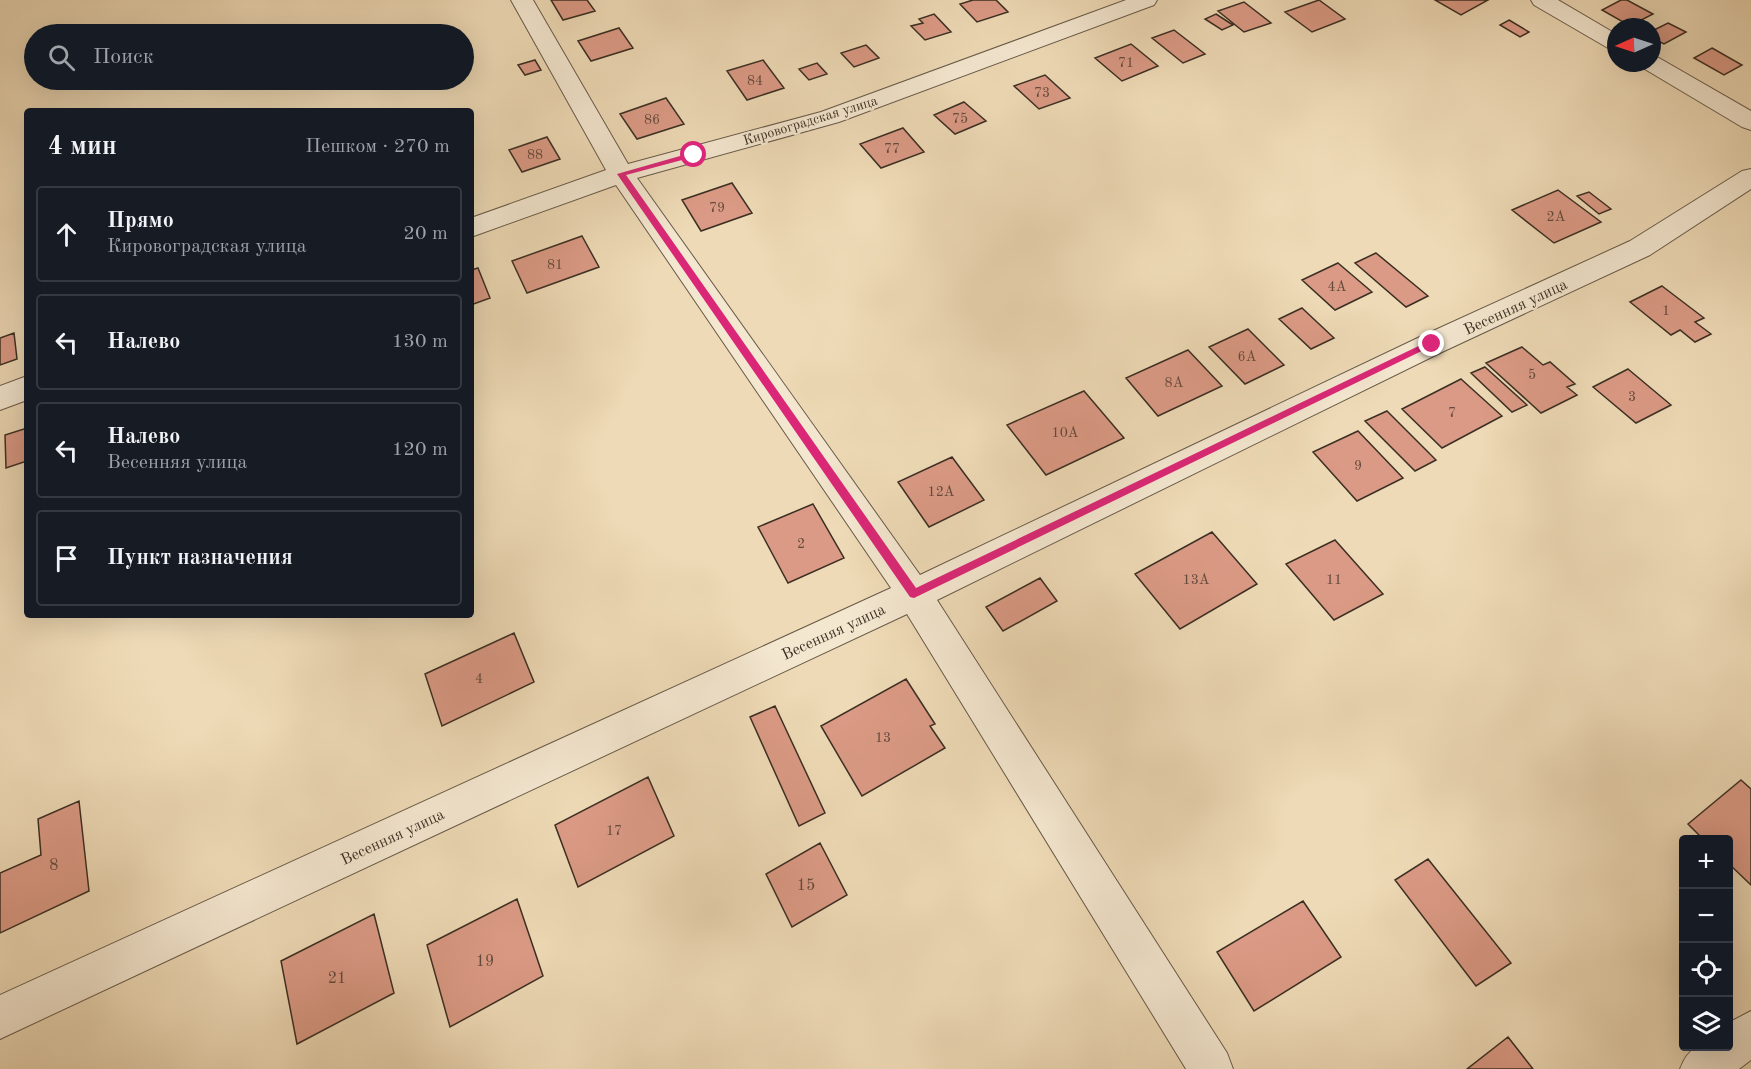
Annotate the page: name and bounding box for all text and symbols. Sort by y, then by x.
north arrow [1607,18,1661,72]
search box [24,24,474,90]
icon: search [45,41,78,74]
text: Поиск [93,46,154,68]
house number: 71 [1118,56,1134,70]
house number: 84 [747,74,763,88]
house number: 73 [1034,86,1050,100]
street label: Кировоградская улица [741,94,879,148]
house number: 75 [952,112,968,126]
house number: 86 [644,113,660,127]
text: 4 мин [48,134,117,160]
text: Пешком · 270 m [305,137,450,157]
route start [680,141,706,167]
house number: 77 [884,142,900,156]
house number: 88 [527,148,543,162]
house number: 79 [709,201,725,215]
text: Прямо [107,210,174,232]
house number: 2А [1547,210,1566,224]
icon: ahead [50,218,83,251]
text: 20 m [403,224,448,244]
text: Кировоградская улица [107,237,307,257]
house number: 81 [547,258,563,272]
street label: Весенняя улица [1462,277,1570,339]
house number: 4А [1328,280,1347,294]
house number: 1 [1662,304,1670,318]
icon: left [50,326,83,359]
route end [1418,330,1444,356]
text: Налево [107,331,180,353]
text: 130 m [392,332,448,352]
house number: 6А [1238,350,1257,364]
house number: 5 [1528,368,1536,382]
house number: 8А [1165,376,1184,390]
house number: 3 [1628,390,1636,404]
house number: 7 [1448,406,1456,420]
text: Налево [107,426,180,448]
house number: 10А [1052,426,1079,440]
icon: left [50,434,83,467]
text: 120 m [392,440,448,460]
text: Весенняя улица [107,453,247,473]
house number: 9 [1354,459,1362,473]
house number: 12А [928,485,955,499]
house number: 2 [797,537,805,551]
icon: arrive [50,542,83,575]
text: Пункт назначения [107,547,293,569]
house number: 13А [1183,573,1210,587]
house number: 11 [1326,573,1342,587]
street label: Весенняя улица [780,602,888,664]
house number: 4 [475,672,483,686]
house number: 13 [875,731,891,745]
street label: Весенняя улица [339,807,447,869]
house number: 17 [606,824,622,838]
map controls [1679,835,1733,1051]
button: + [1679,835,1733,889]
house number: 8 [49,858,59,874]
house number: 15 [797,878,815,894]
button: − [1679,889,1733,943]
button: locate [1679,943,1733,997]
house number: 19 [476,954,494,970]
house number: 21 [328,971,346,987]
button: layers [1679,997,1733,1051]

